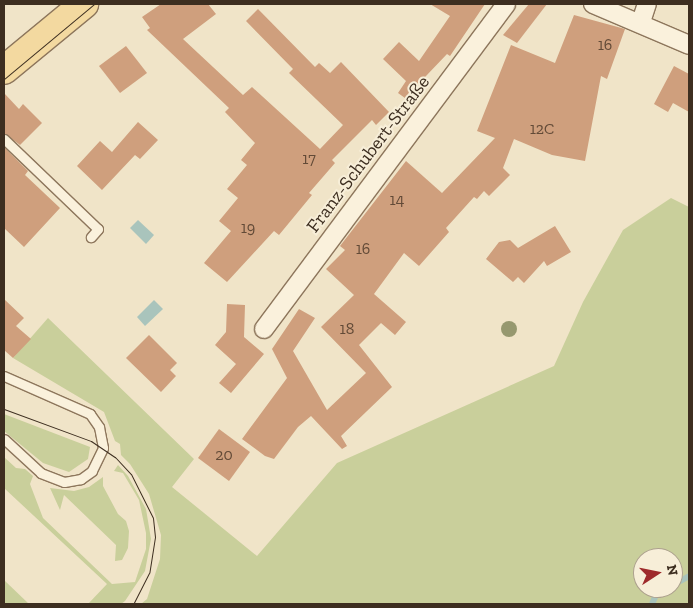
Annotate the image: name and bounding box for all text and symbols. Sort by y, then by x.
house number: 16 [598,35,612,55]
street label: Franz-Schubert-Straße [302,71,434,237]
house number: 12C [530,119,554,139]
house number: 17 [302,149,316,169]
house number: 14 [390,190,404,210]
house number: 19 [241,218,255,238]
house number: 16 [356,239,370,259]
house number: 18 [340,319,354,339]
house number: 20 [215,445,233,465]
north arrow [633,548,683,598]
text: N [663,563,682,577]

